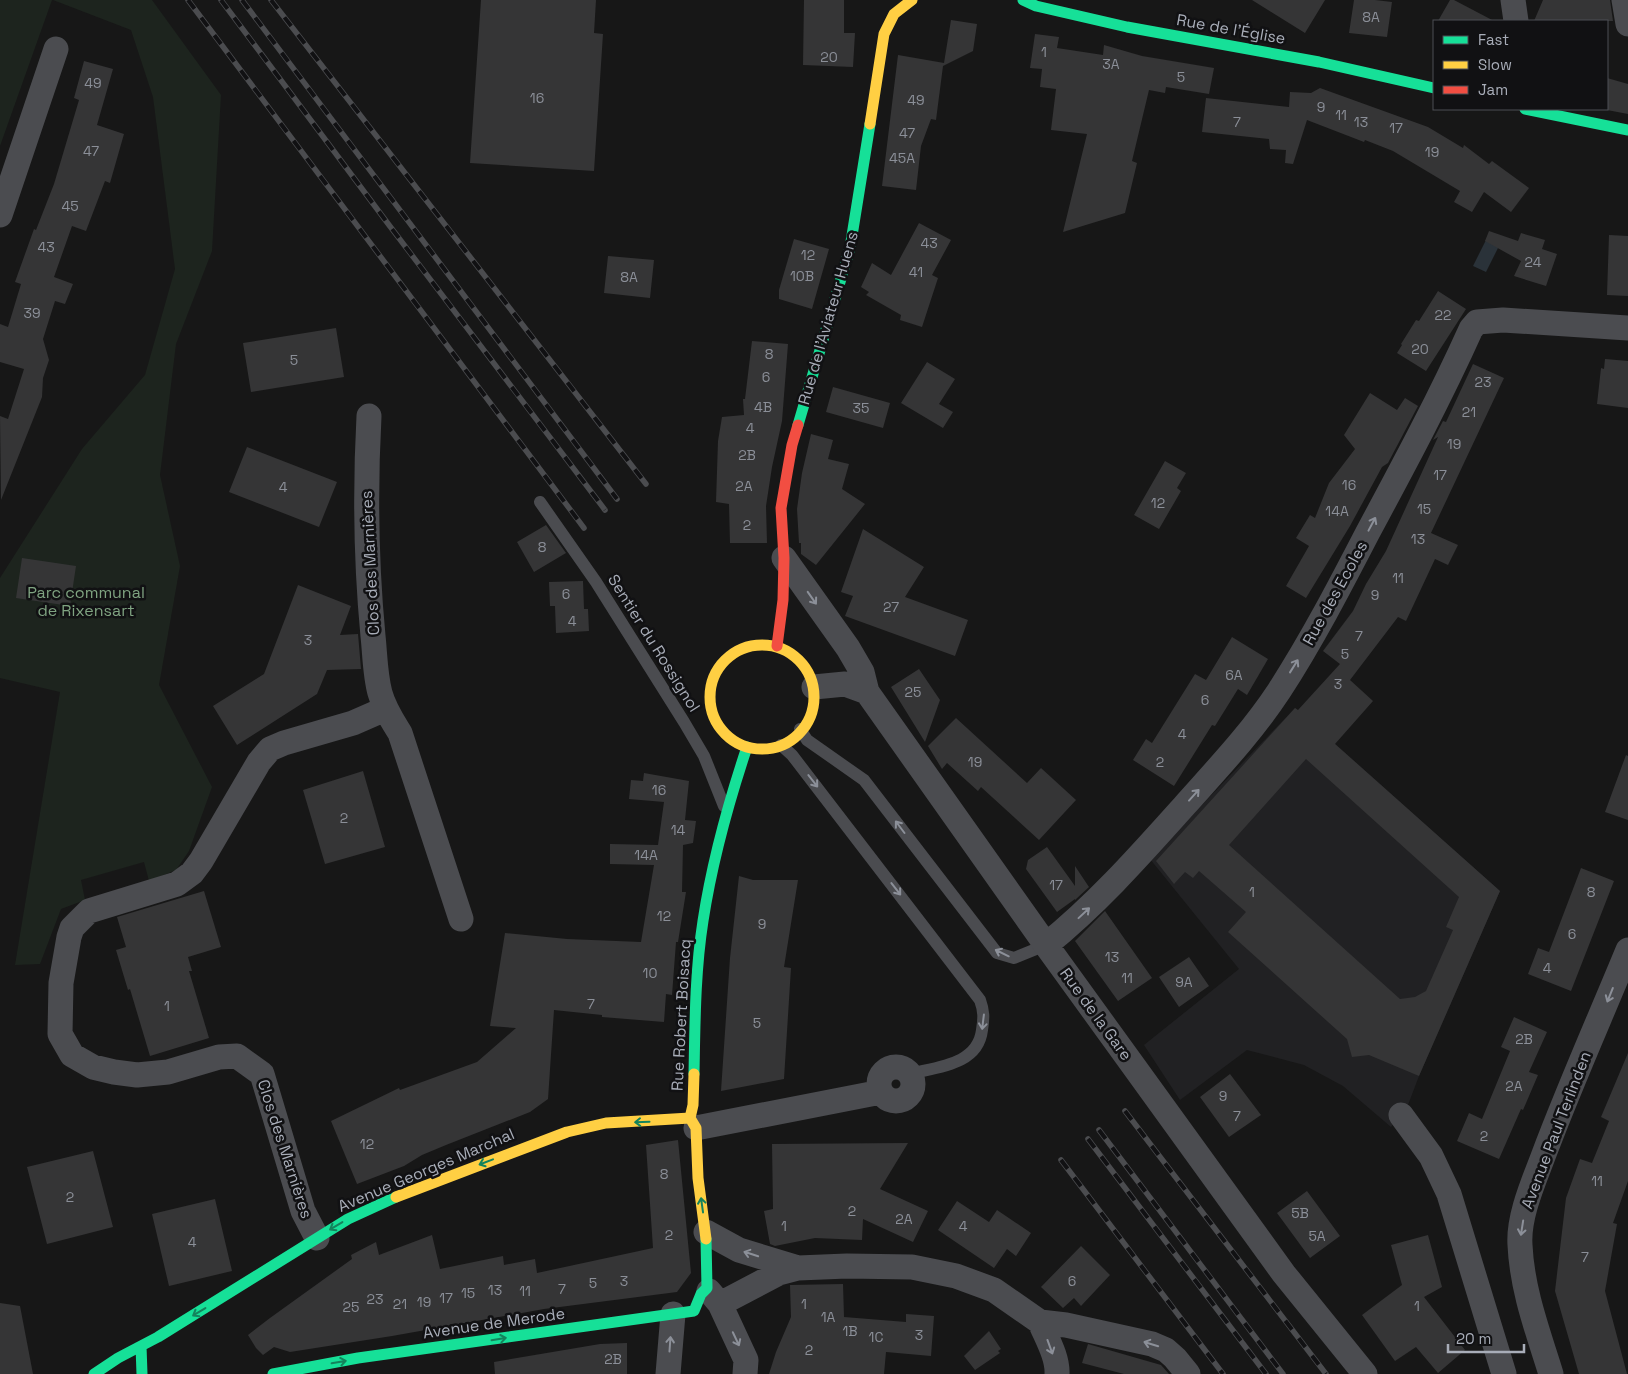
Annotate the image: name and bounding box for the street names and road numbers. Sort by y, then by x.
street label: Rue de l'Église [1175,9,1287,49]
street label: Rue de l'Aviateur Huens [793,229,863,407]
street label: Clos des Marnières [356,490,384,636]
street label: Rue des Ecoles [1298,537,1372,649]
street label: Sentier du Rossignol [603,570,705,716]
street label: Rue Robert Boisacq [667,938,695,1092]
street label: Rue de la Gare [1055,964,1137,1064]
street label: Avenue Paul Terlinden [1516,1048,1596,1212]
street label: Clos des Marnières [253,1077,317,1221]
street label: Avenue Georges Marchal [335,1123,517,1217]
street label: Avenue de Merode [422,1303,566,1343]

